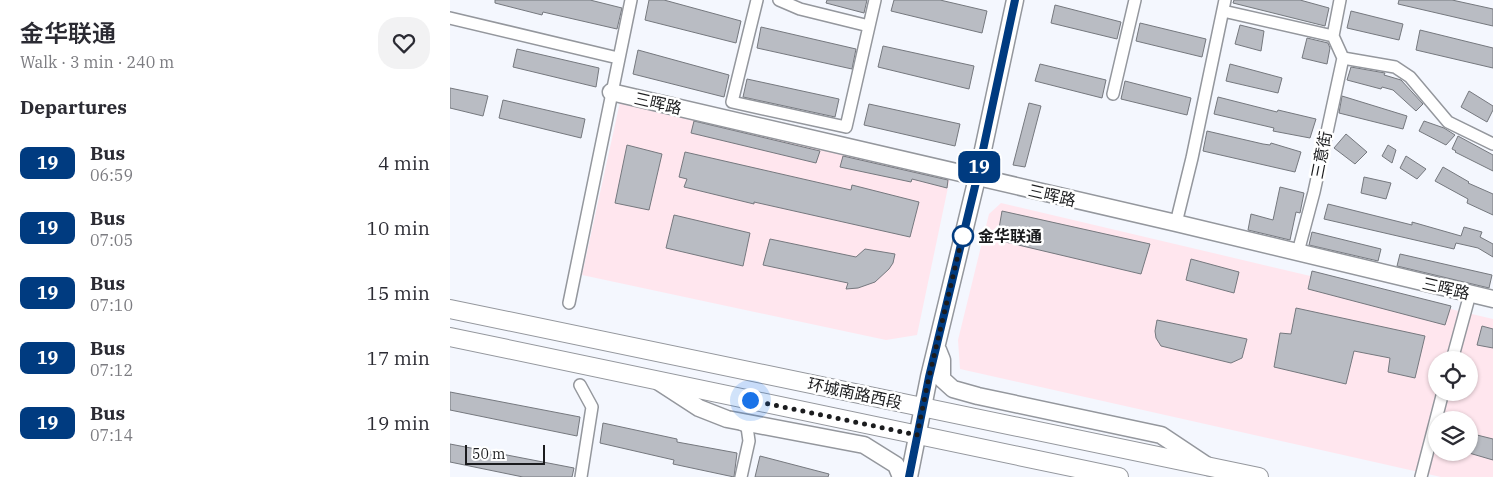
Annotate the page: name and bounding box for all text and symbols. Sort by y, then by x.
text: 金华联通 [20,17,116,49]
button: heart [378,17,430,69]
text: Walk · 3 min · 240 m [20,52,174,72]
street label: 三晖路 [632,88,684,118]
text: Departures [20,95,127,119]
street label: 三意街 [1307,130,1335,180]
text: Bus [90,141,125,165]
text: 19 [37,151,58,174]
text: 4 min [378,151,430,175]
line badge: 19 [956,151,1002,183]
text: 19 [968,155,990,178]
text: 06:59 [90,165,133,185]
street label: 三晖路 [1026,180,1078,210]
text: Bus [90,206,125,230]
text: 19 [37,216,58,239]
text: 10 min [367,216,430,240]
marker: 金华联通 [952,225,974,247]
place label: 金华联通 [978,226,1042,246]
text: 07:05 [90,230,133,250]
text: Bus [90,271,125,295]
street label: 三晖路 [1420,273,1472,303]
text: 19 [37,281,58,304]
text: 15 min [367,281,430,305]
text: 07:10 [90,295,133,315]
text: Bus [90,336,125,360]
text: 19 [37,346,58,369]
text: 17 min [367,346,430,370]
map controls [1428,351,1478,461]
button: locate [1428,351,1478,401]
text: 07:12 [90,360,133,380]
street label: 环城南路西段 [806,373,904,413]
your location [738,388,763,413]
text: Bus [90,401,125,425]
text: 19 [37,411,58,434]
text: 19 min [367,411,430,435]
button: layers [1428,411,1478,461]
text: 07:14 [90,425,133,445]
scale bar [465,442,545,465]
text: 50 m [472,445,505,463]

